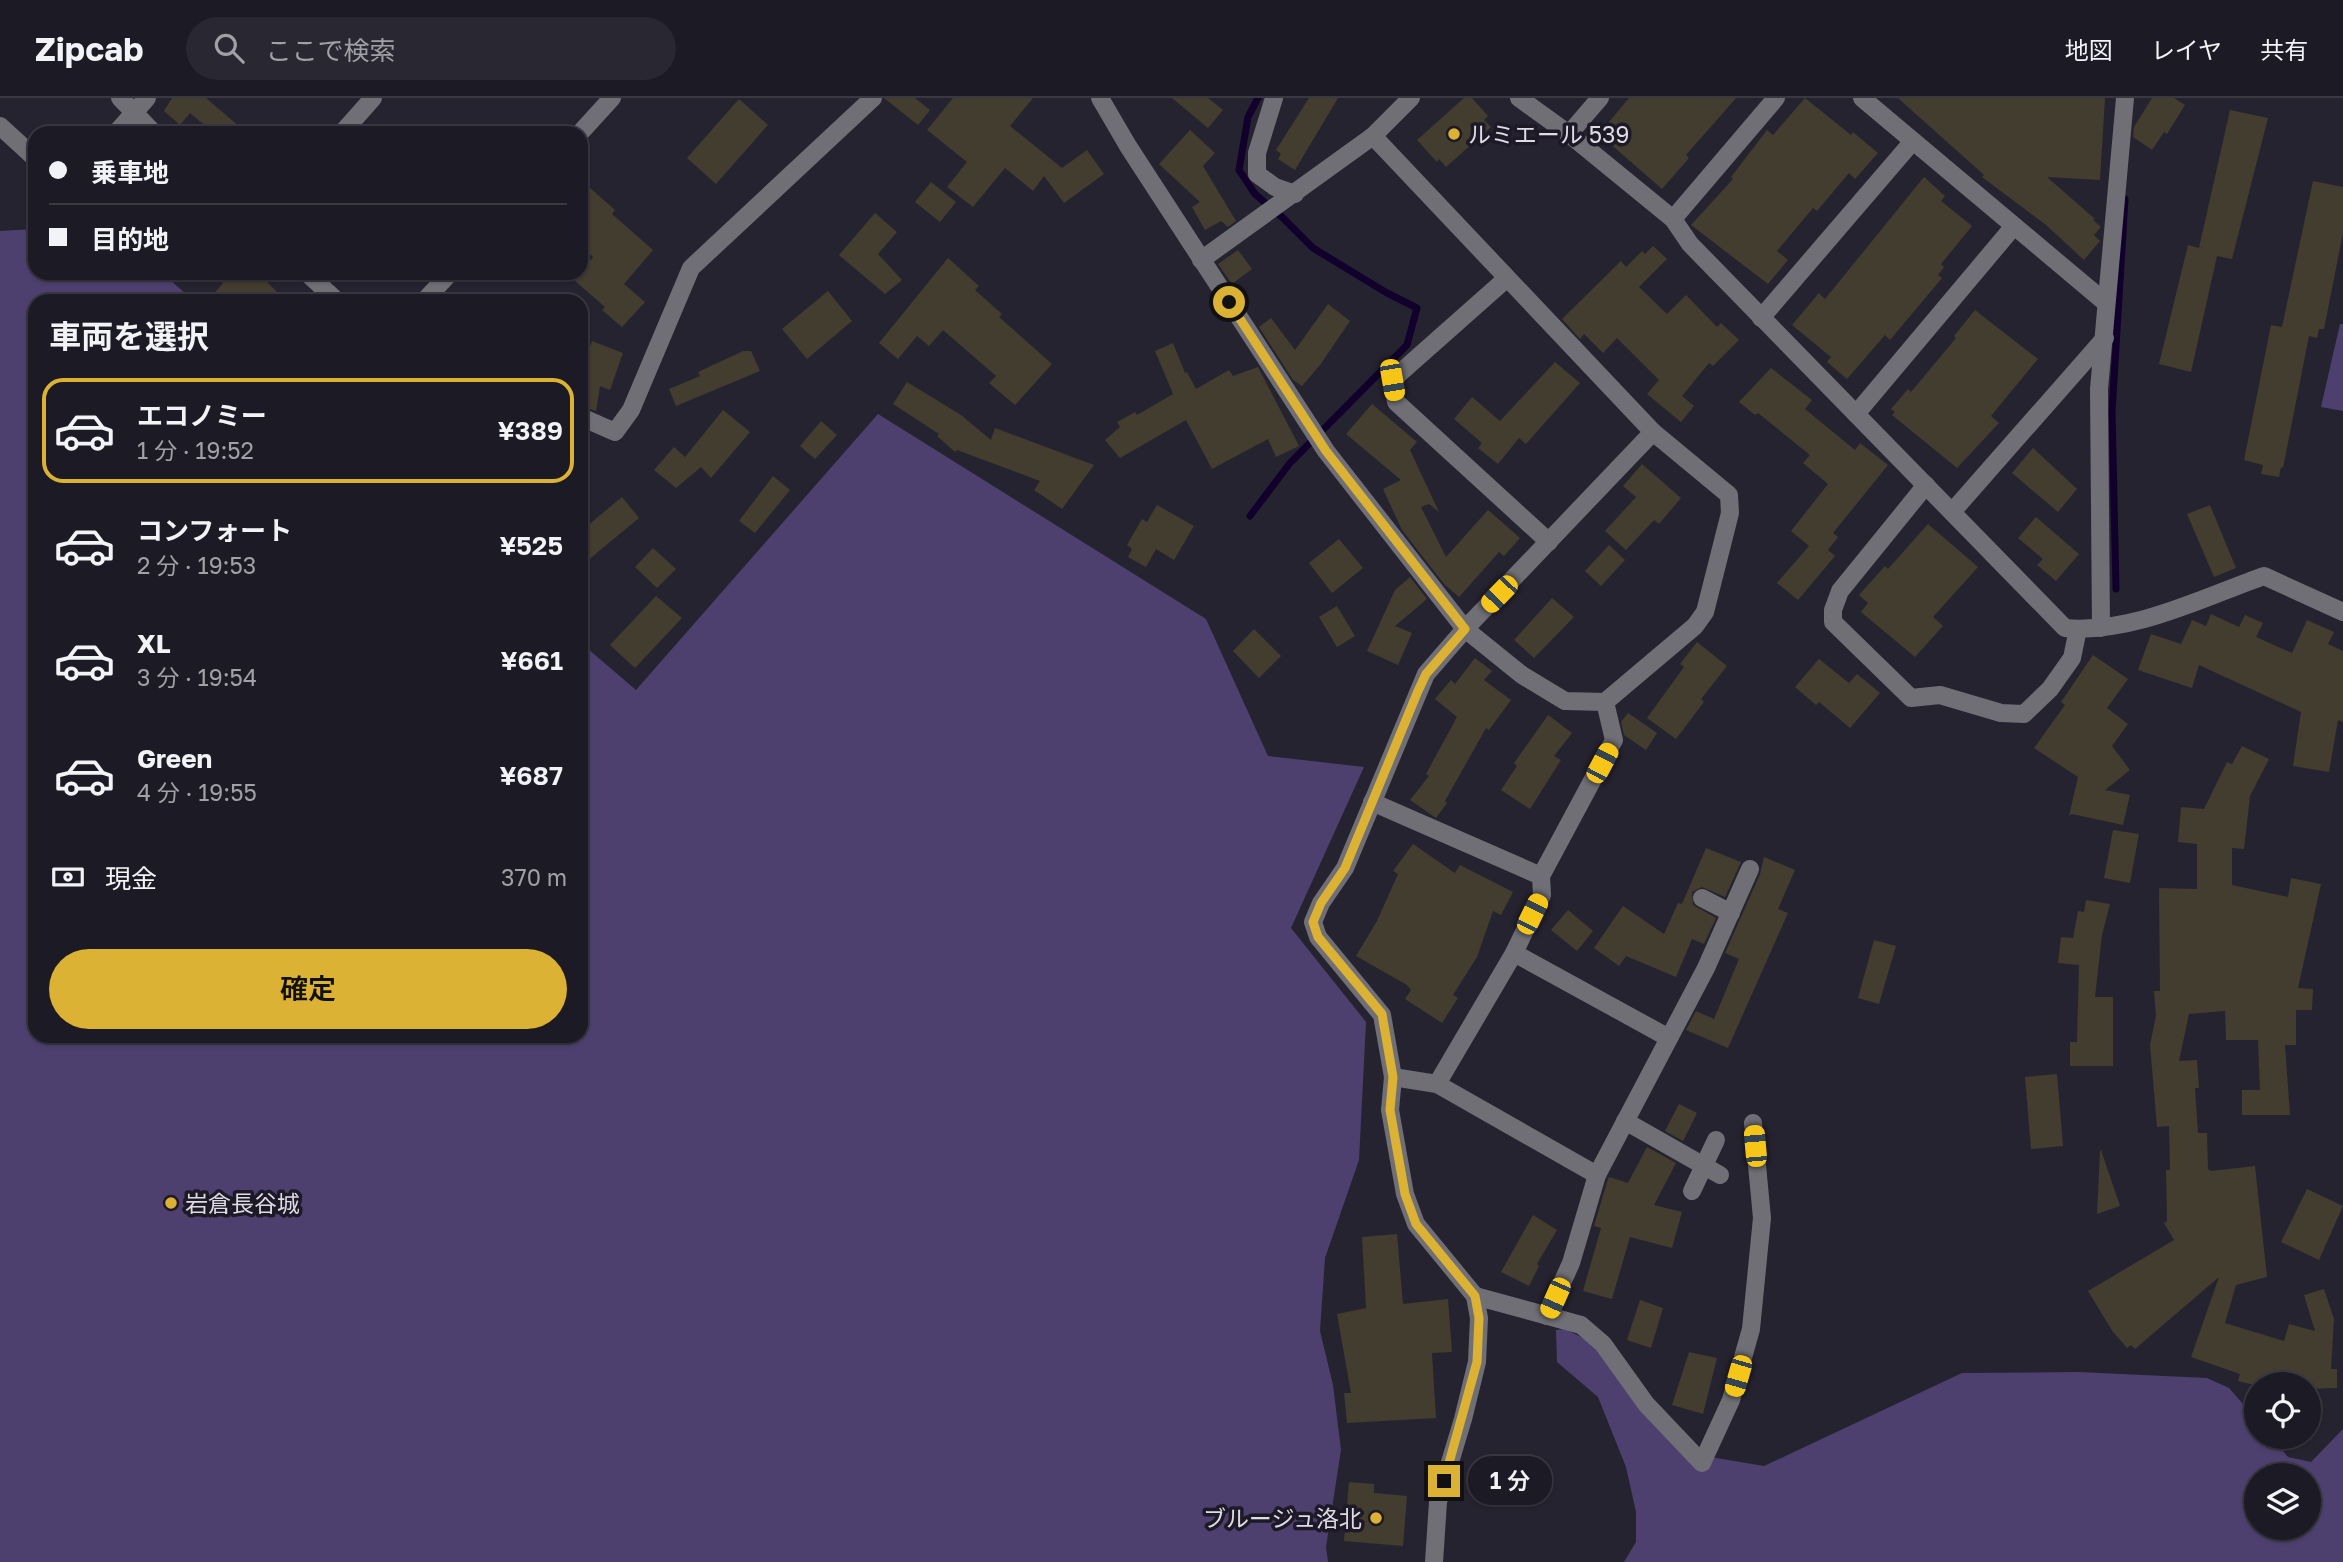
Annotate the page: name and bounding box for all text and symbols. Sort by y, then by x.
search box [186,17,676,80]
text: Zipcab [35,29,144,68]
icon: search [210,29,248,67]
text: ここで検索 [266,35,396,66]
text: 地図 [2065,35,2113,64]
text: レイヤ [2151,35,2222,64]
text: 共有 [2260,35,2308,64]
place label: ルミエール 539 [1468,120,1629,148]
marker: ルミエール 539 [1446,126,1462,142]
text: 乗車地 [91,157,169,188]
text: 目的地 [91,224,169,255]
route start [1213,286,1245,318]
text: 車両を選択 [49,317,209,355]
car [1379,357,1406,403]
icon: car [53,399,116,462]
text: エコノミー [137,400,267,431]
text: ¥389 [498,415,563,446]
text: 1 分 · 19:52 [137,436,254,464]
icon: car [53,514,116,577]
text: コンフォート [137,515,292,546]
text: ¥525 [499,530,563,561]
text: 2 分 · 19:53 [137,551,256,579]
car [1477,572,1522,616]
text: XL [137,628,171,659]
icon: car [53,629,116,692]
text: ¥661 [501,645,563,676]
text: 3 分 · 19:54 [137,663,257,691]
car [1583,740,1622,786]
text: Green [137,743,212,774]
icon: car [53,744,116,807]
text: ¥687 [499,760,563,791]
text: 4 分 · 19:55 [137,778,257,806]
icon: cash [49,858,87,896]
text: 現金 [105,863,157,894]
text: 370 m [501,863,567,891]
car [1514,891,1551,937]
button: 確定 [49,949,567,1029]
car [1743,1124,1768,1168]
place label: 岩倉長谷城 [185,1189,300,1217]
marker: 岩倉長谷城 [163,1195,179,1211]
car [1537,1275,1574,1321]
car [1723,1353,1754,1399]
map controls [2244,1372,2321,1540]
button: locate [2244,1372,2321,1449]
callout: 1 分 [1468,1456,1552,1506]
button: layers [2244,1463,2321,1540]
route end [1428,1465,1460,1497]
text: 1 分 [1490,1466,1530,1494]
place label: ブルージュ洛北 [1203,1504,1362,1532]
marker: ブルージュ洛北 [1368,1510,1384,1526]

